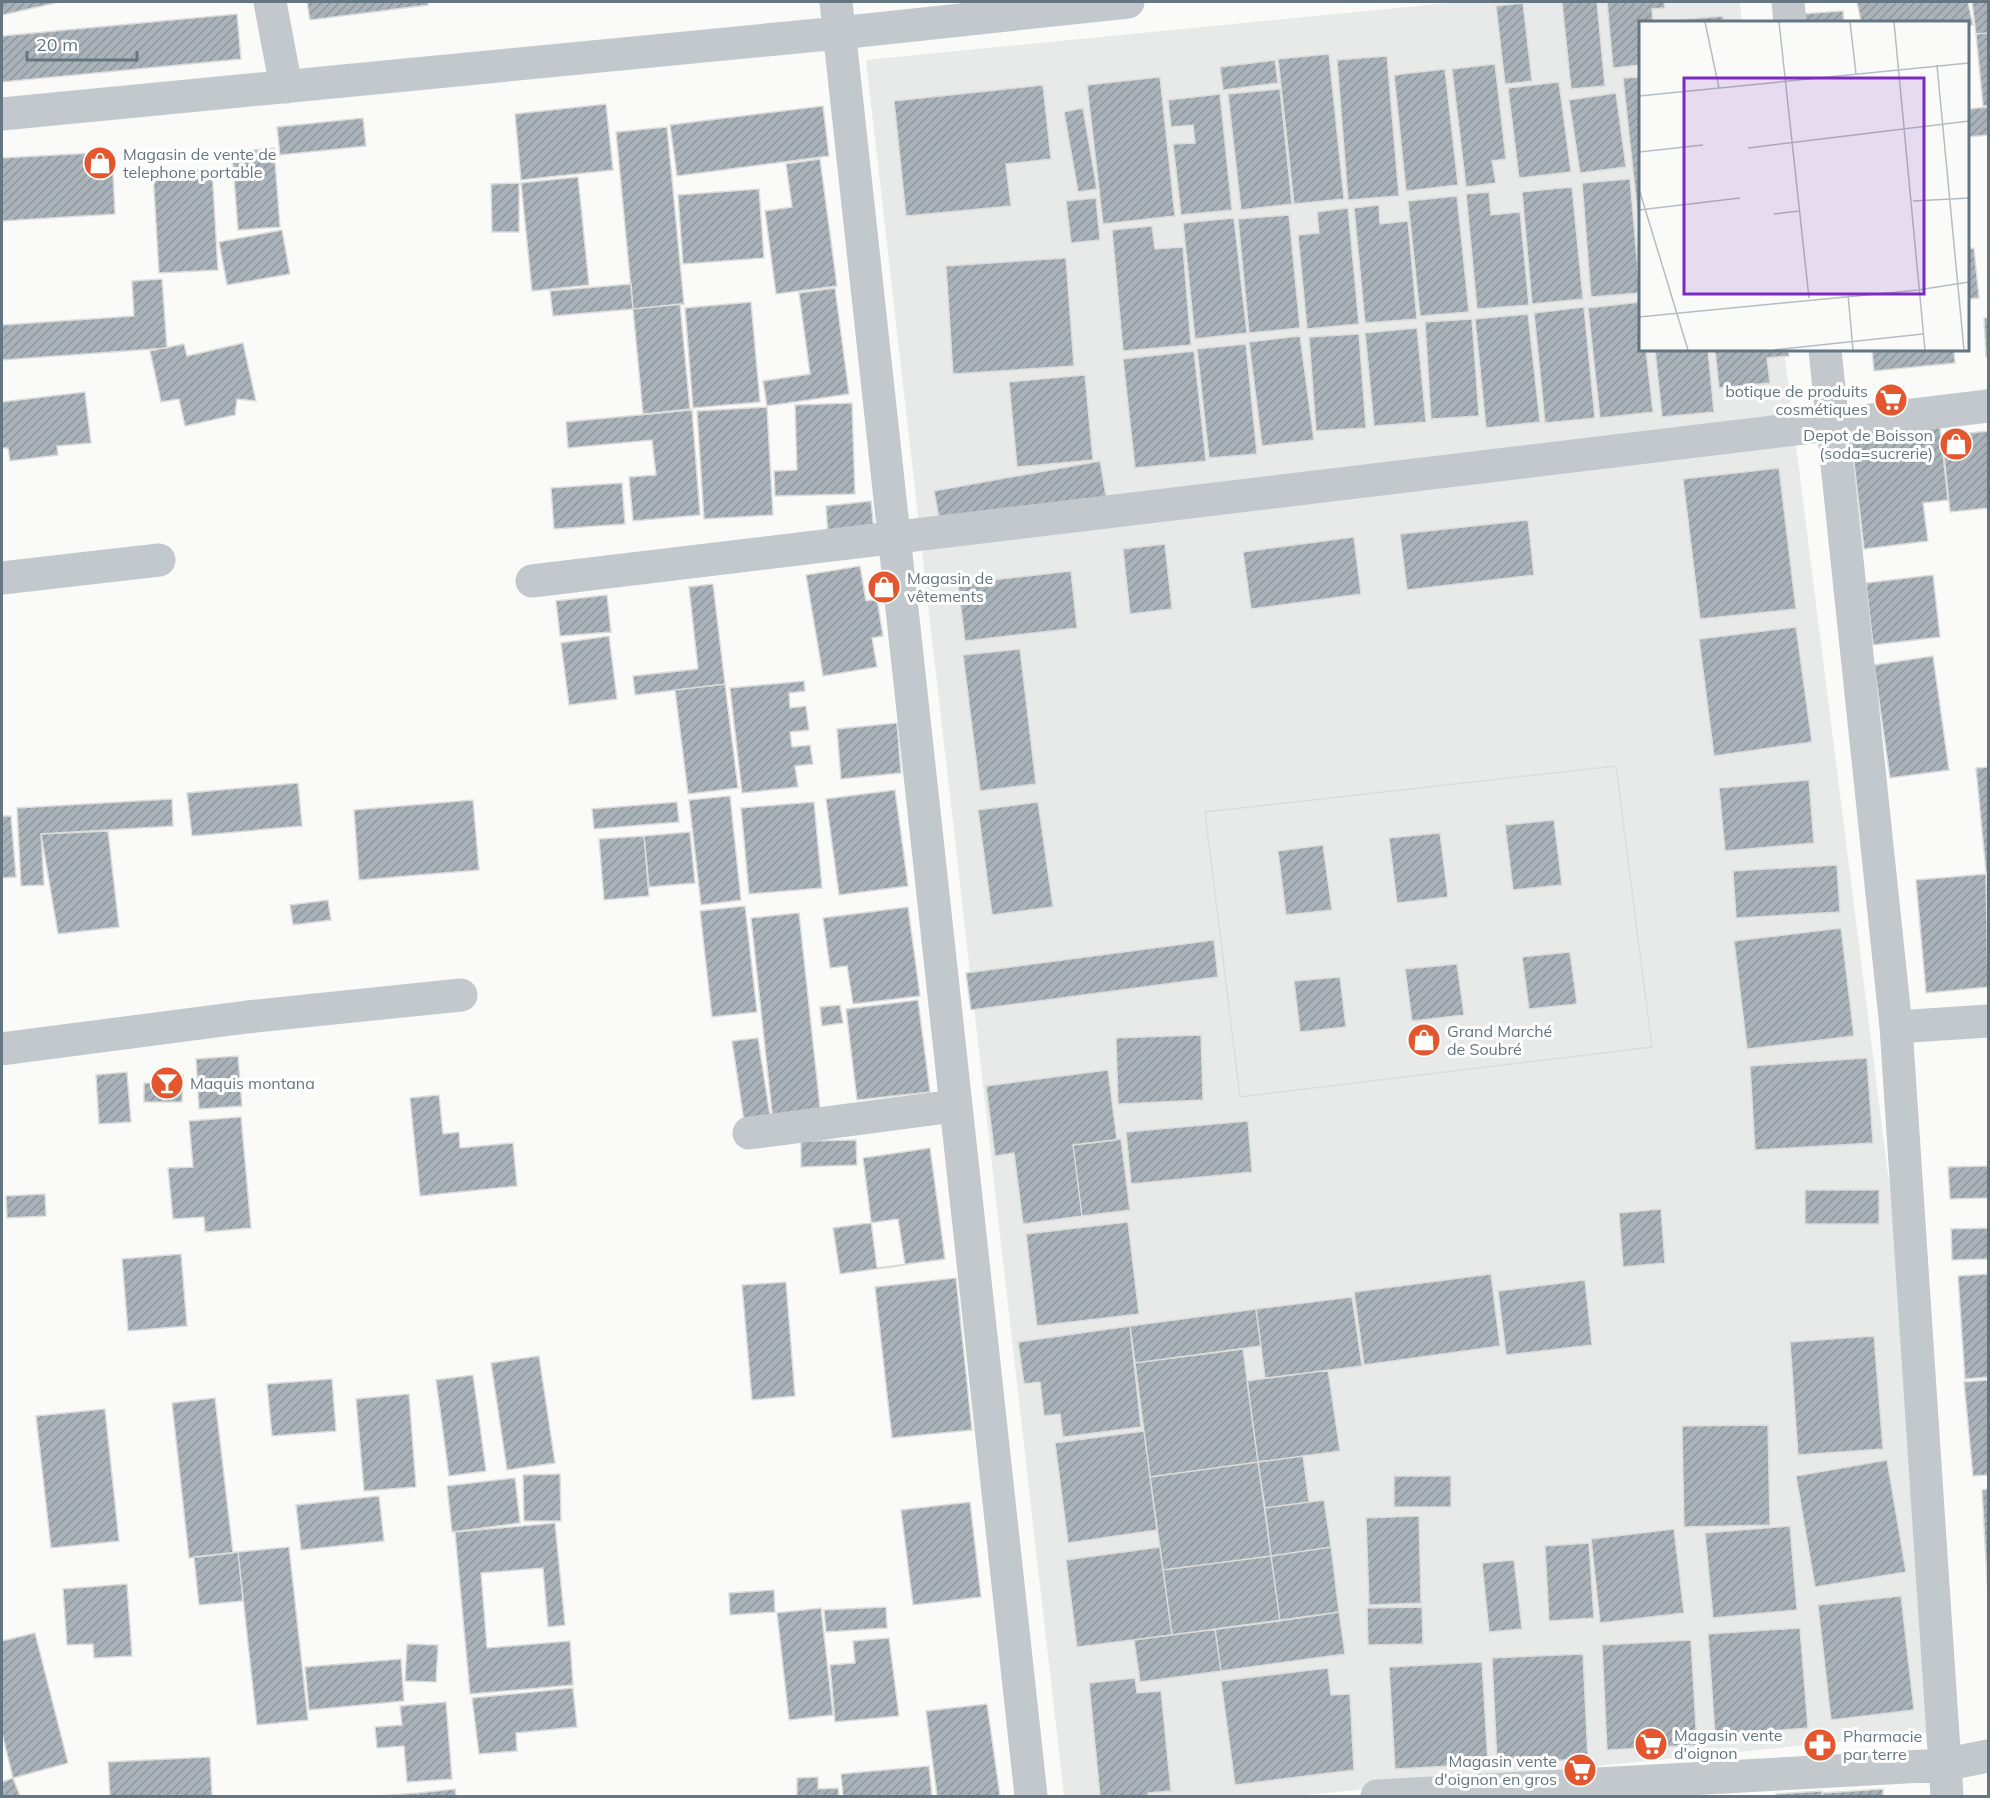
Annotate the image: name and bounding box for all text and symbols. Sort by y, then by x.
inset map [1639,21,1969,351]
scale bar [27,24,136,62]
text: 20 m [36,33,78,56]
place label: Magasin de vente de telephone portable [123,144,277,182]
shop icon: Magasin de vente de telephone portable [82,145,118,181]
place label: botique de produits cosmétiques [1725,381,1868,419]
supermarket icon: botique de produits cosmétiques [1873,382,1909,418]
place label: Depot de Boisson (soda=sucrerie) [1803,425,1933,463]
shop icon: Depot de Boisson (soda=sucrerie) [1938,426,1974,462]
place label: Magasin de vêtements [907,568,993,606]
shop icon: Magasin de vêtements [866,569,902,605]
place label: Grand Marché de Soubré [1447,1021,1552,1059]
shop icon: Grand Marché de Soubré [1406,1022,1442,1058]
bar icon: Maquis montana [149,1065,185,1101]
place label: Maquis montana [190,1073,315,1093]
place label: Magasin vente d'oignon [1674,1725,1783,1763]
supermarket icon: Magasin vente d'oignon [1633,1726,1669,1762]
place label: Pharmacie par terre [1843,1726,1922,1764]
pharmacy icon: Pharmacie par terre [1802,1727,1838,1763]
place label: Magasin vente d'oignon en gros [1435,1751,1557,1789]
supermarket icon: Magasin vente d'oignon en gros [1562,1752,1598,1788]

